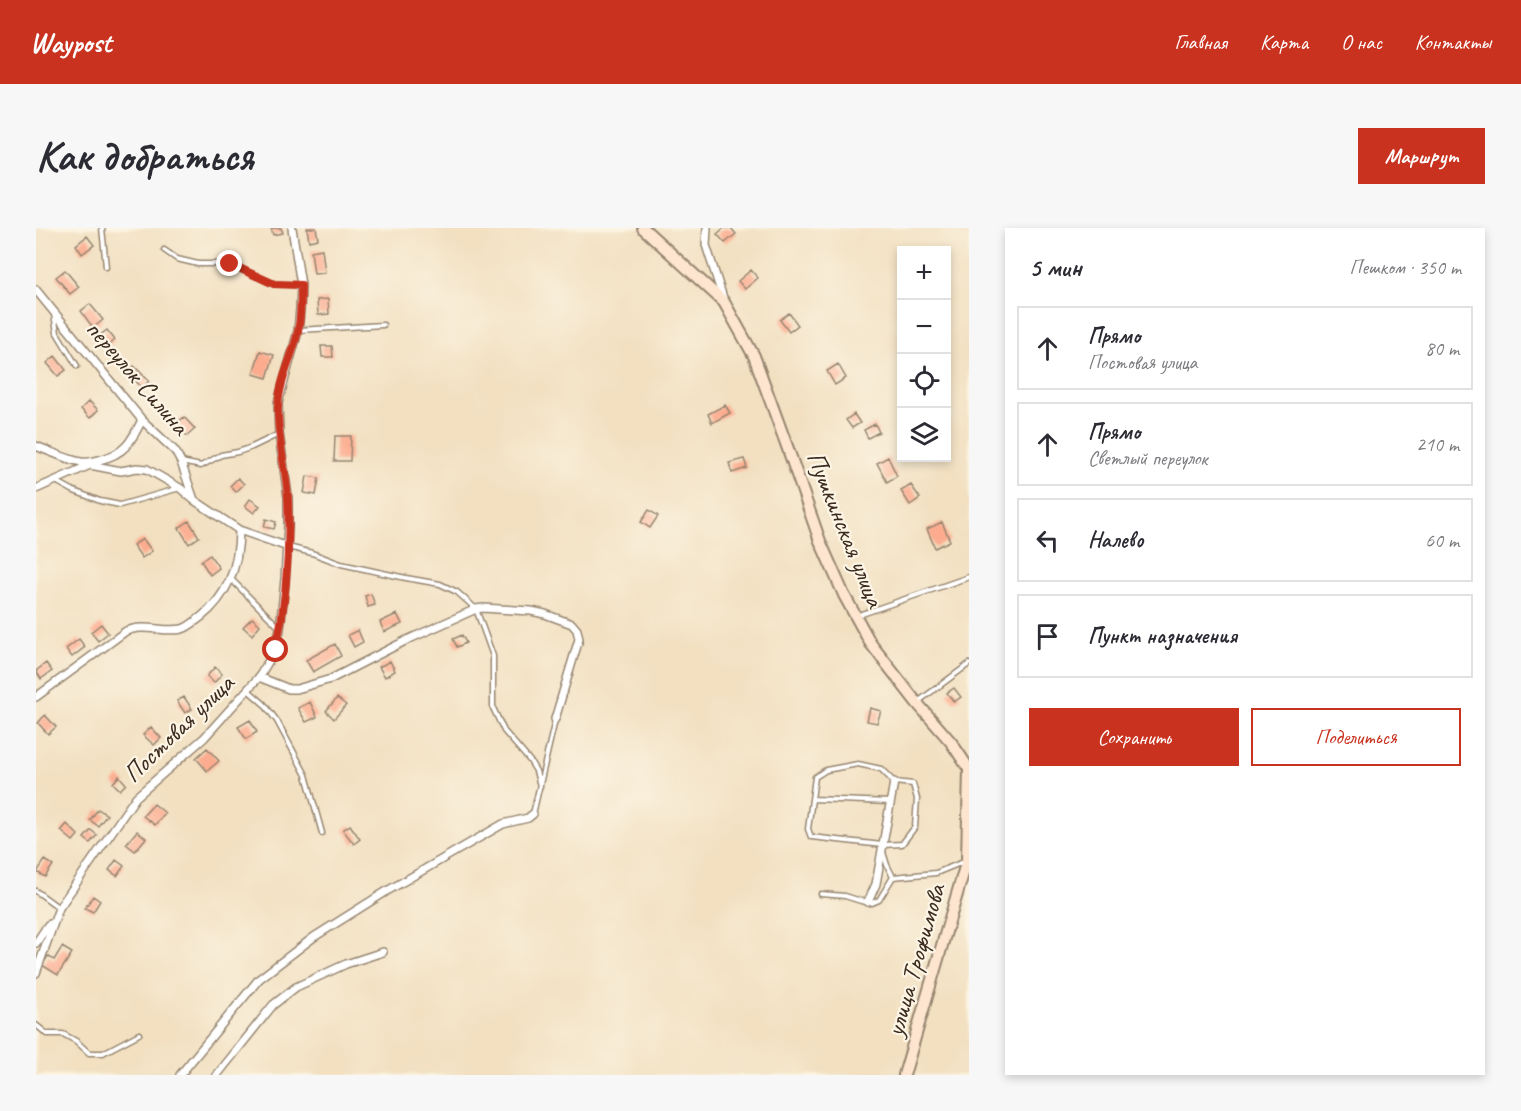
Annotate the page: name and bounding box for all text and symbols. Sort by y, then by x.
text: Waypost [30,25,111,60]
text: Главная [1174,29,1227,55]
text: Карта [1260,29,1308,55]
text: О нас [1341,29,1382,55]
text: Контакты [1415,29,1491,55]
button: Маршрут [1358,128,1485,184]
text: Как добраться [36,130,253,183]
map controls [897,246,951,462]
button: + [897,246,951,300]
route end [216,250,242,276]
text: 5 мин [1029,251,1081,284]
text: Пешком · 350 m [1349,255,1461,280]
button: − [897,300,951,354]
street label: переулок Силина [79,313,198,443]
text: Прямо [1088,322,1140,350]
icon: ahead [1031,332,1064,365]
text: 80 m [1425,336,1459,361]
text: Постовая улица [1088,350,1197,375]
button: locate [897,354,951,408]
button: layers [897,408,951,462]
text: Прямо [1088,418,1140,446]
icon: ahead [1031,428,1064,461]
text: 210 m [1416,432,1459,457]
street label: Пушкинская улица [799,446,892,614]
text: Светлый переулок [1088,446,1207,471]
icon: left [1031,524,1064,557]
text: Налево [1088,526,1144,554]
text: 60 m [1425,528,1459,553]
icon: arrive [1031,620,1064,653]
text: Пункт назначения [1088,622,1237,650]
route start [262,636,288,662]
street label: Постовая улица [116,666,242,790]
button: Сохранить [1029,708,1239,766]
button: Поделиться [1251,708,1461,766]
street label: улица Трофимова [878,879,953,1042]

